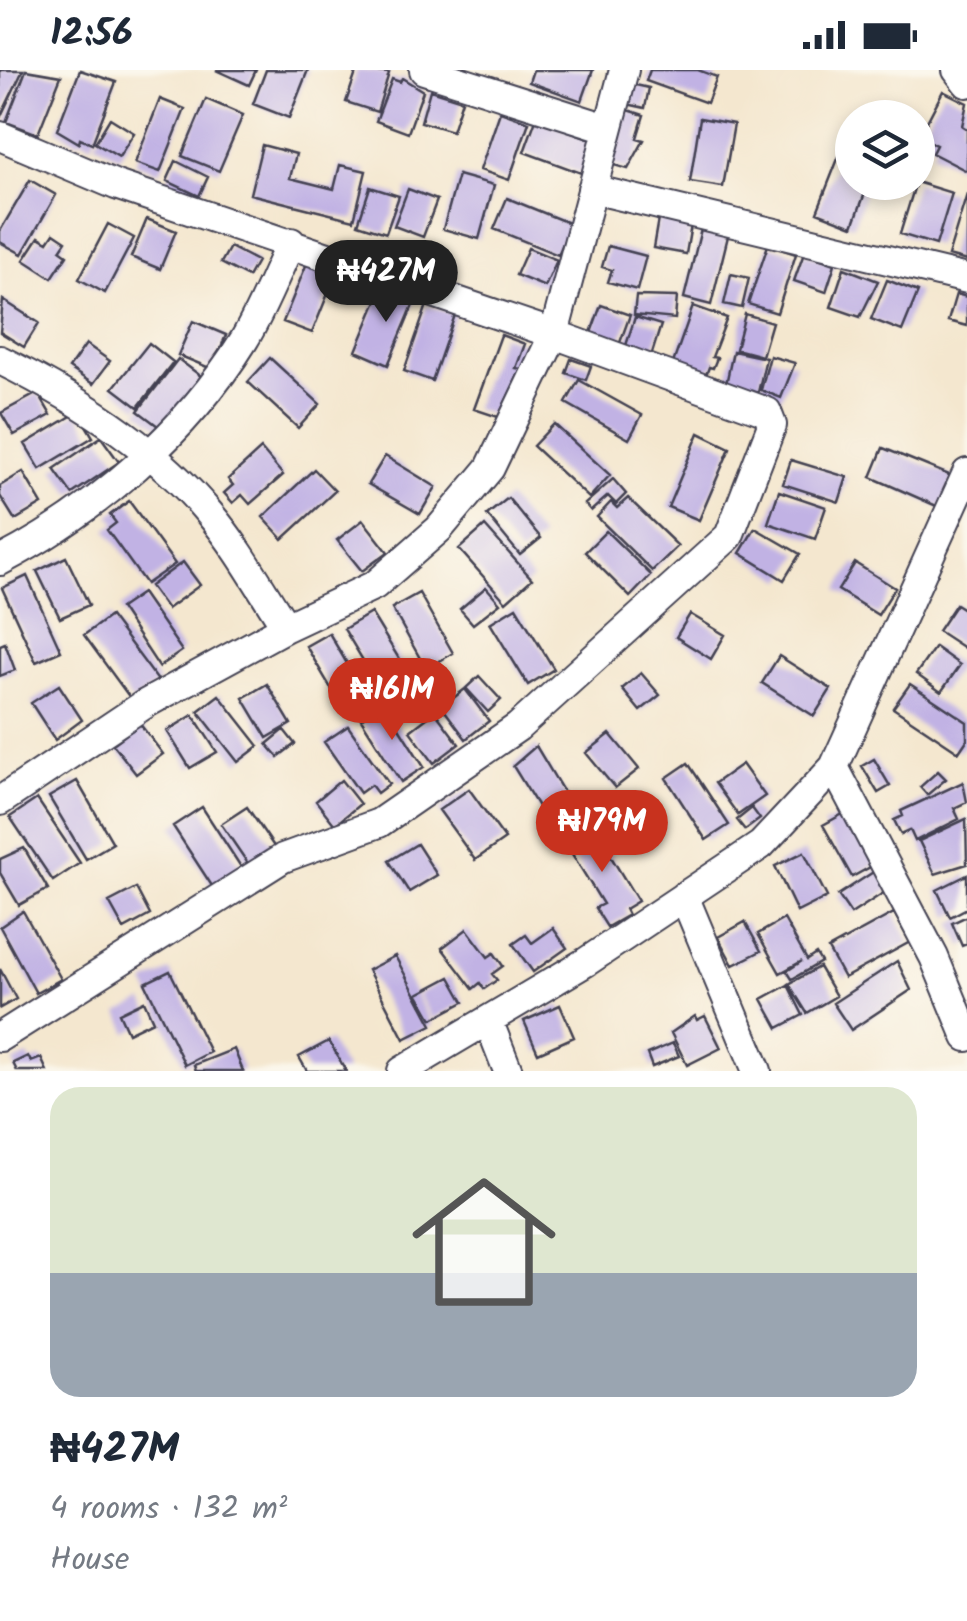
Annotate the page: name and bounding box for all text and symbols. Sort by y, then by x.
text: 12:56 [50,5,133,65]
map controls [835,100,935,200]
button: layers [835,100,935,200]
pin: ₦427M [316,240,456,325]
text: ₦427M [337,247,435,298]
pin: ₦161M [322,658,462,743]
text: ₦161M [350,665,434,716]
pin: ₦179M [532,790,672,875]
text: ₦179M [558,797,646,848]
icon: home [394,1152,574,1332]
text: ₦427M [50,1417,179,1484]
text: 4 rooms · 132 m² [50,1484,287,1535]
text: House [50,1535,129,1586]

